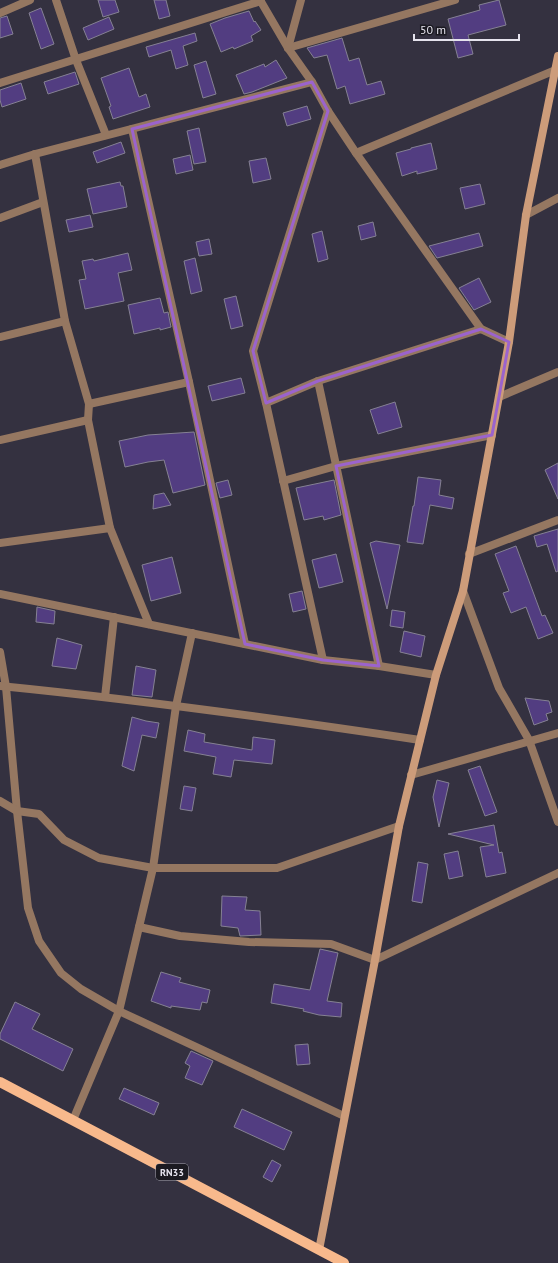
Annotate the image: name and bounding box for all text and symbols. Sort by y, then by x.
scale bar [414,16,519,42]
text: 50 m [420,22,446,37]
road number: RN33 [156,1164,188,1180]

